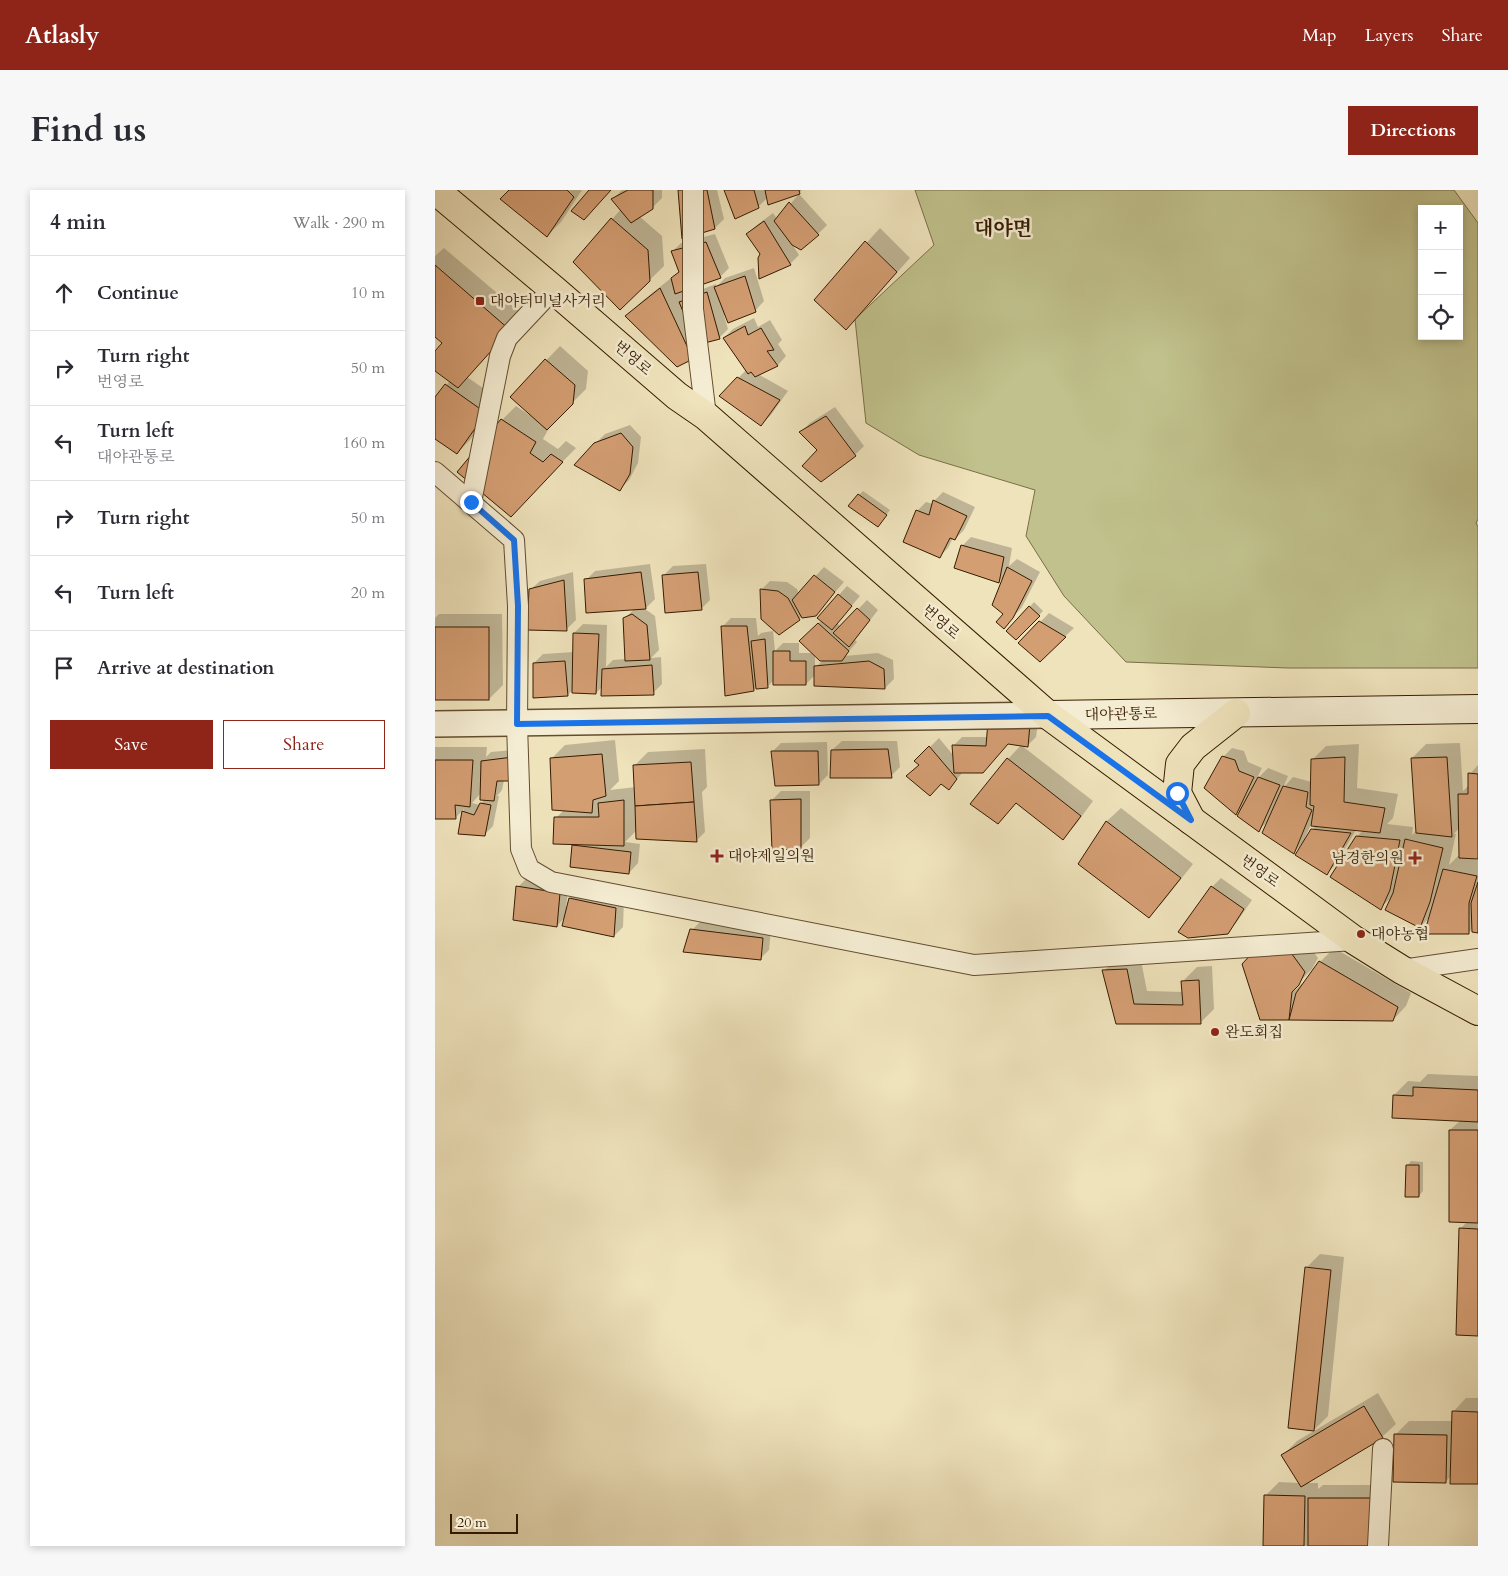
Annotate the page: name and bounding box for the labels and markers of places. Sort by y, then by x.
place label: 대야터미널사거리 [490,291,606,311]
marker: 대야터미널사거리 [474,295,486,307]
place label: 대야제일의원 [728,846,815,866]
place label: 남경한의원 [1332,848,1404,868]
marker: 대야제일의원 [710,849,724,863]
marker: 남경한의원 [1408,851,1422,865]
place label: 대야농협 [1371,924,1429,944]
marker: 대야농협 [1355,928,1367,940]
place label: 완도회집 [1225,1022,1283,1042]
marker: 완도회집 [1209,1026,1221,1038]

